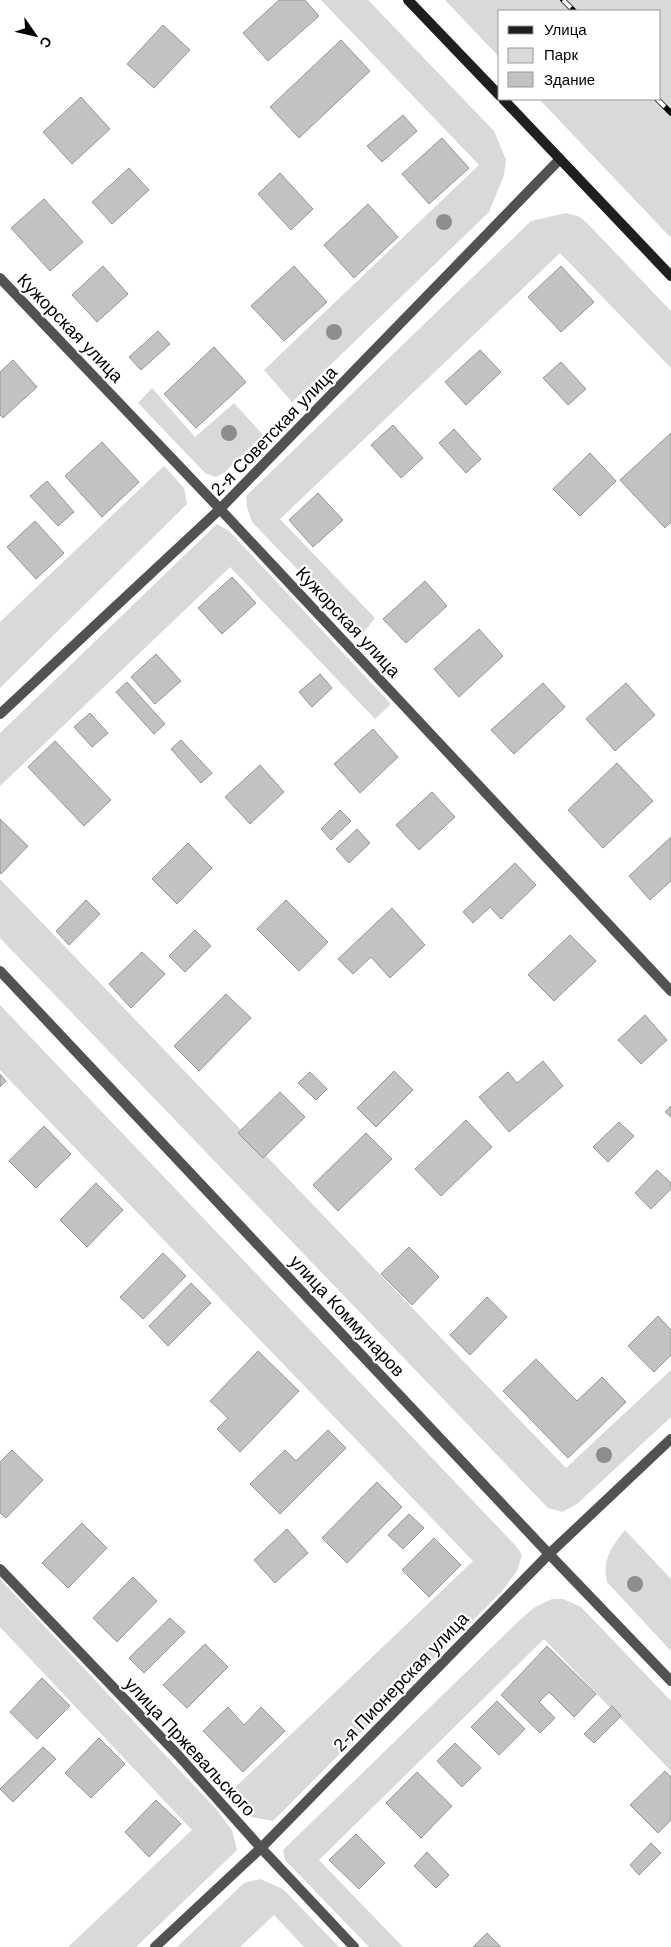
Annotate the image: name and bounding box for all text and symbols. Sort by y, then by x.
north arrow [10,10,60,60]
legend [498,10,661,100]
text: Улица [544,21,587,38]
text: С [36,34,55,51]
text: Парк [544,46,578,63]
text: Здание [544,71,595,88]
street label: Кужорская улица [13,270,128,387]
street label: 2-я Советская улица [207,361,342,500]
street label: Кужорская улица [292,563,405,682]
street label: улица Коммунаров [286,1251,408,1381]
street label: 2-я Пионерская улица [329,1608,473,1756]
street label: улица Пржевальского [121,1674,259,1820]

